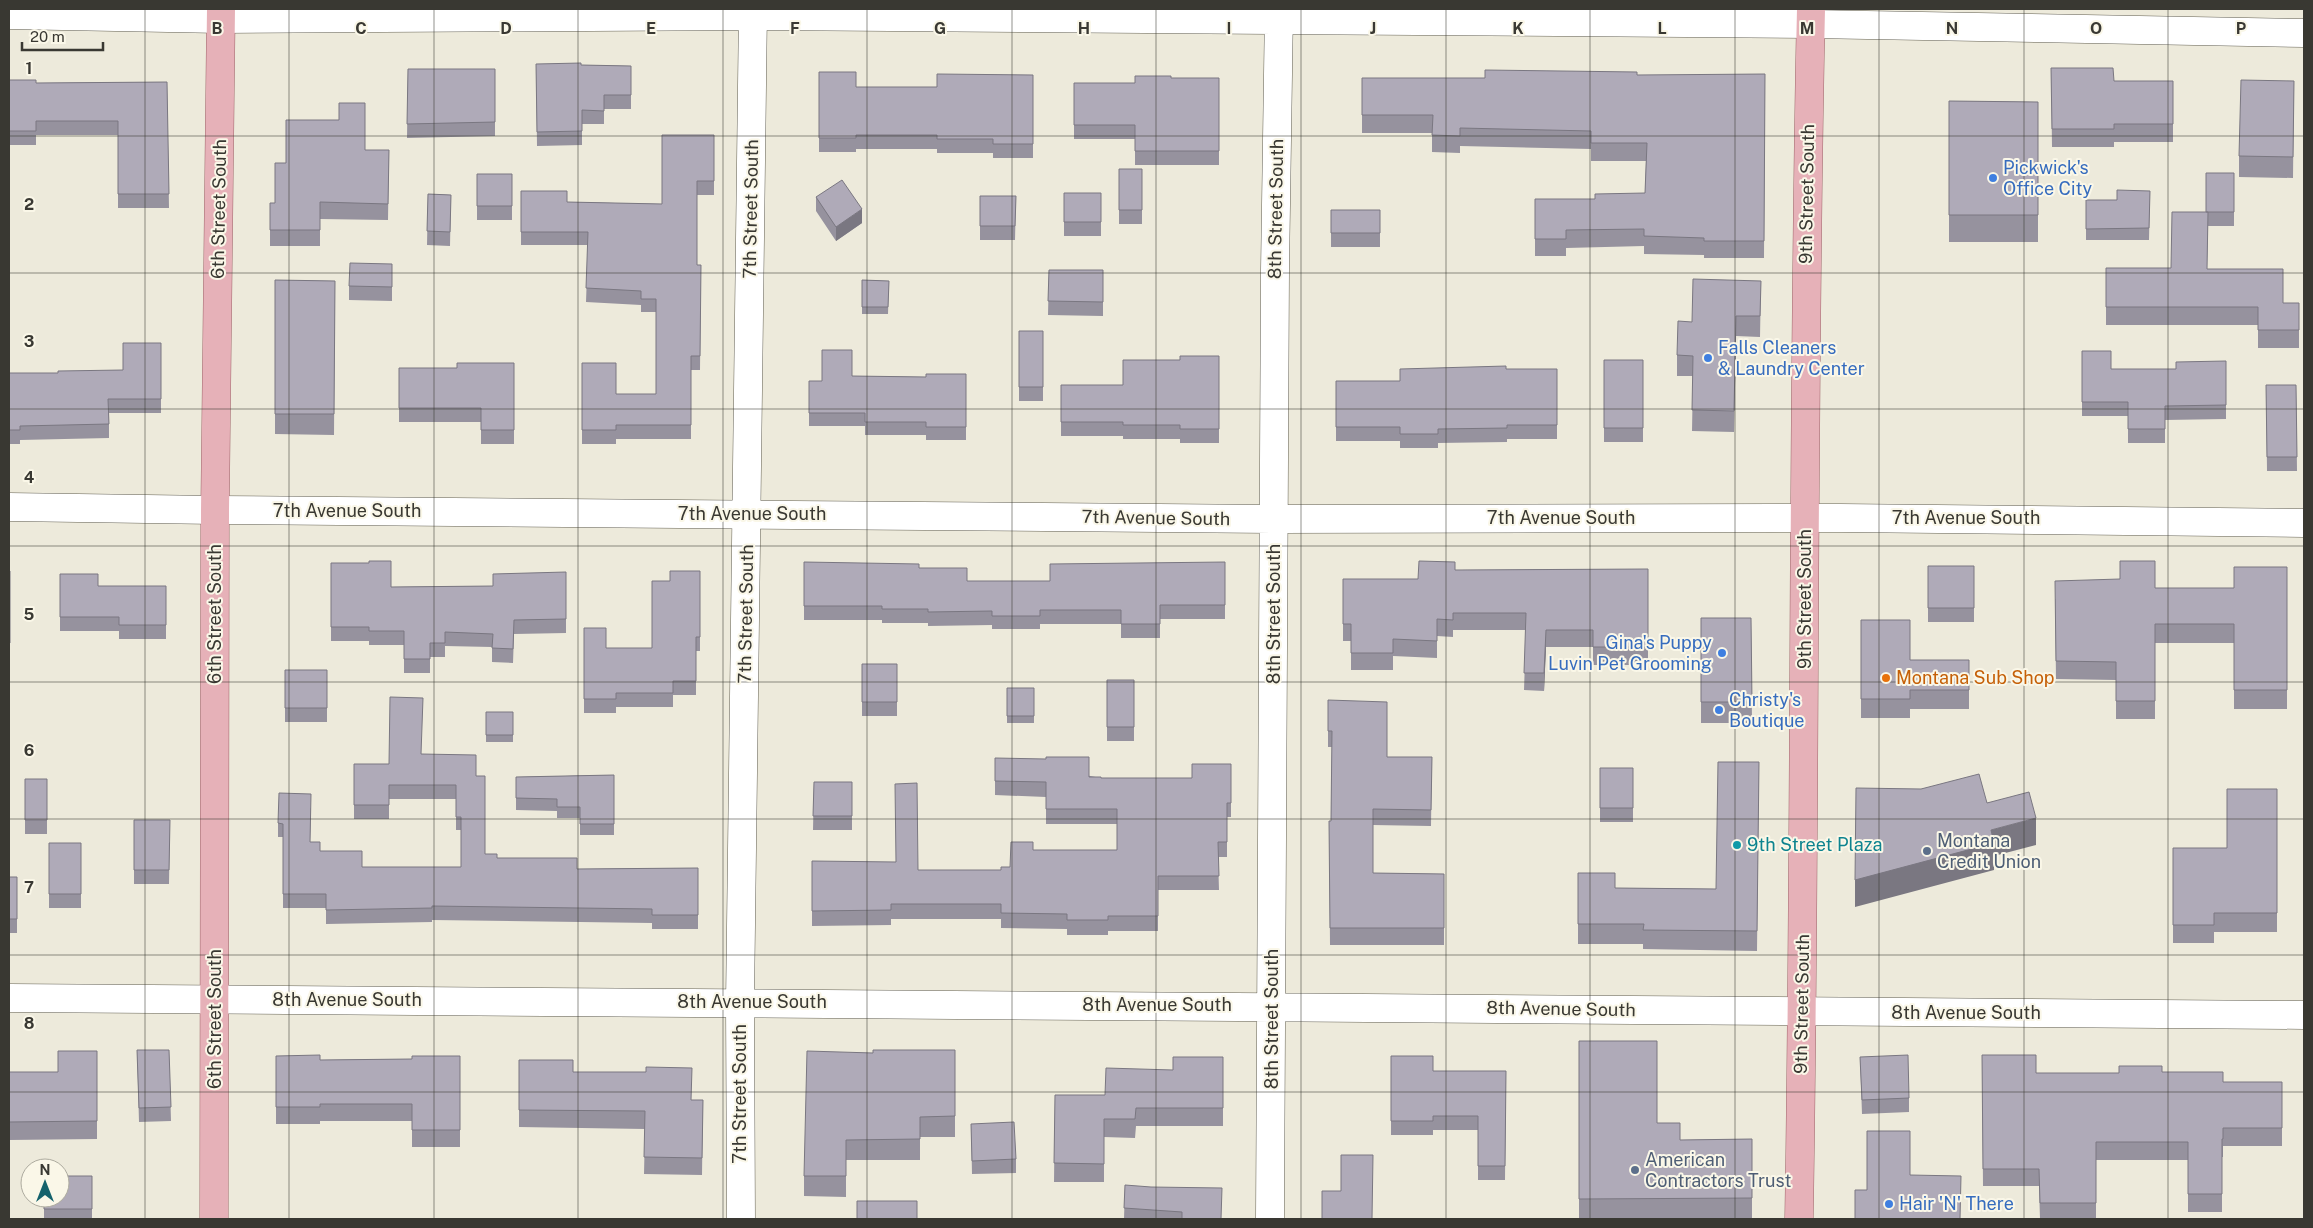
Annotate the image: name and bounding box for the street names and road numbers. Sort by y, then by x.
street label: 9th Street South [1795,124,1818,264]
street label: 6th Street South [207,139,230,279]
street label: 7th Street South [739,139,762,279]
street label: 8th Street South [1264,139,1287,279]
street label: 7th Avenue South [273,500,421,521]
street label: 7th Avenue South [678,503,826,524]
street label: 7th Avenue South [1081,506,1231,529]
street label: 7th Avenue South [1487,507,1635,528]
street label: 7th Avenue South [1892,507,2040,528]
street label: 9th Street South [1794,529,1815,669]
street label: 6th Street South [204,544,225,684]
street label: 7th Street South [734,544,757,684]
street label: 8th Street South [1263,544,1284,684]
street label: 9th Street South [1790,934,1813,1074]
street label: 6th Street South [204,949,225,1089]
street label: 8th Street South [1261,949,1282,1089]
street label: 8th Avenue South [272,989,422,1010]
street label: 8th Avenue South [677,991,827,1012]
street label: 8th Avenue South [1082,994,1232,1015]
street label: 8th Avenue South [1486,997,1636,1020]
street label: 8th Avenue South [1891,1002,2041,1023]
street label: 7th Street South [729,1024,750,1164]

